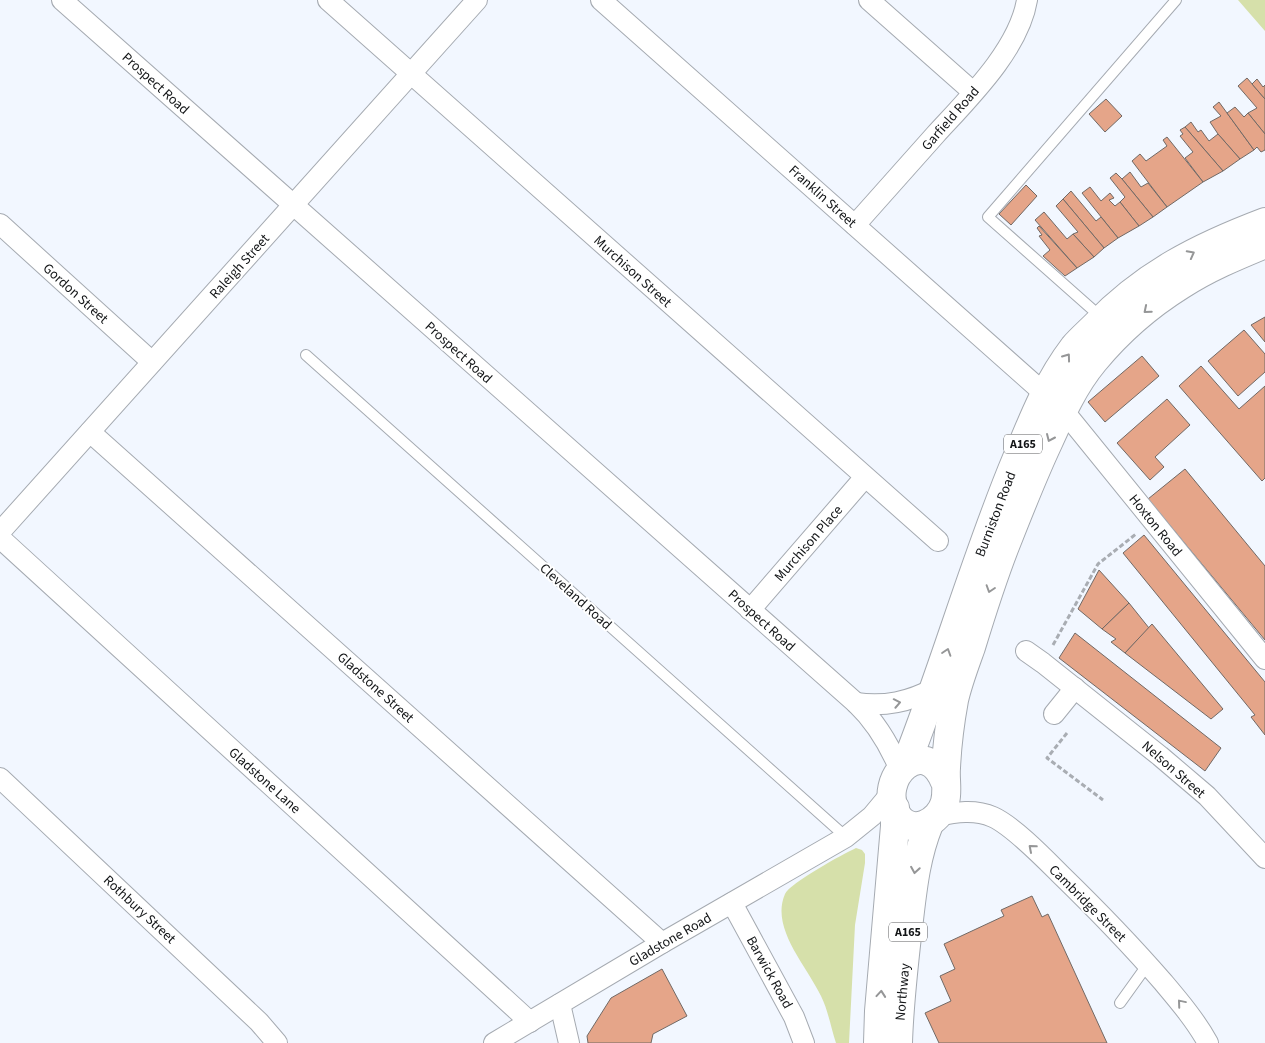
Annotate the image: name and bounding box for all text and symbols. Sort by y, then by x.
street label: Prospect Road [117,48,193,119]
street label: Garfield Road [917,82,984,155]
street label: Franklin Street [784,161,861,233]
street label: Raleigh Street [205,230,275,304]
street label: Murchison Street [589,231,676,312]
one-way arrow [1186,250,1195,260]
street label: Gordon Street [38,259,113,329]
one-way arrow [1143,304,1152,313]
street label: Prospect Road [420,317,496,388]
one-way arrow [1061,353,1070,363]
one-way arrow [1046,433,1057,442]
road number: A165 [1004,434,1042,454]
street label: Burniston Road [970,469,1021,560]
street label: Hoxton Road [1124,490,1187,561]
street label: Murchison Place [770,501,848,586]
street label: Cleveland Road [535,559,616,635]
one-way arrow [985,584,995,592]
street label: Prospect Road [723,585,799,656]
street label: Gladstone Street [333,648,418,728]
one-way arrow [941,649,951,657]
one-way arrow [892,698,901,708]
street label: Nelson Street [1137,736,1210,803]
street label: Gladstone Lane [224,743,305,819]
one-way arrow [1029,845,1038,854]
street label: Cambridge Street [1044,861,1131,947]
one-way arrow [910,867,921,875]
street label: Rothbury Street [99,871,180,949]
street label: Gladstone Road [626,908,715,972]
road number: A165 [889,922,927,942]
street label: Barwick Road [741,933,797,1012]
street label: Northway [891,962,915,1022]
one-way arrow [875,990,886,998]
one-way arrow [1178,1000,1186,1009]

